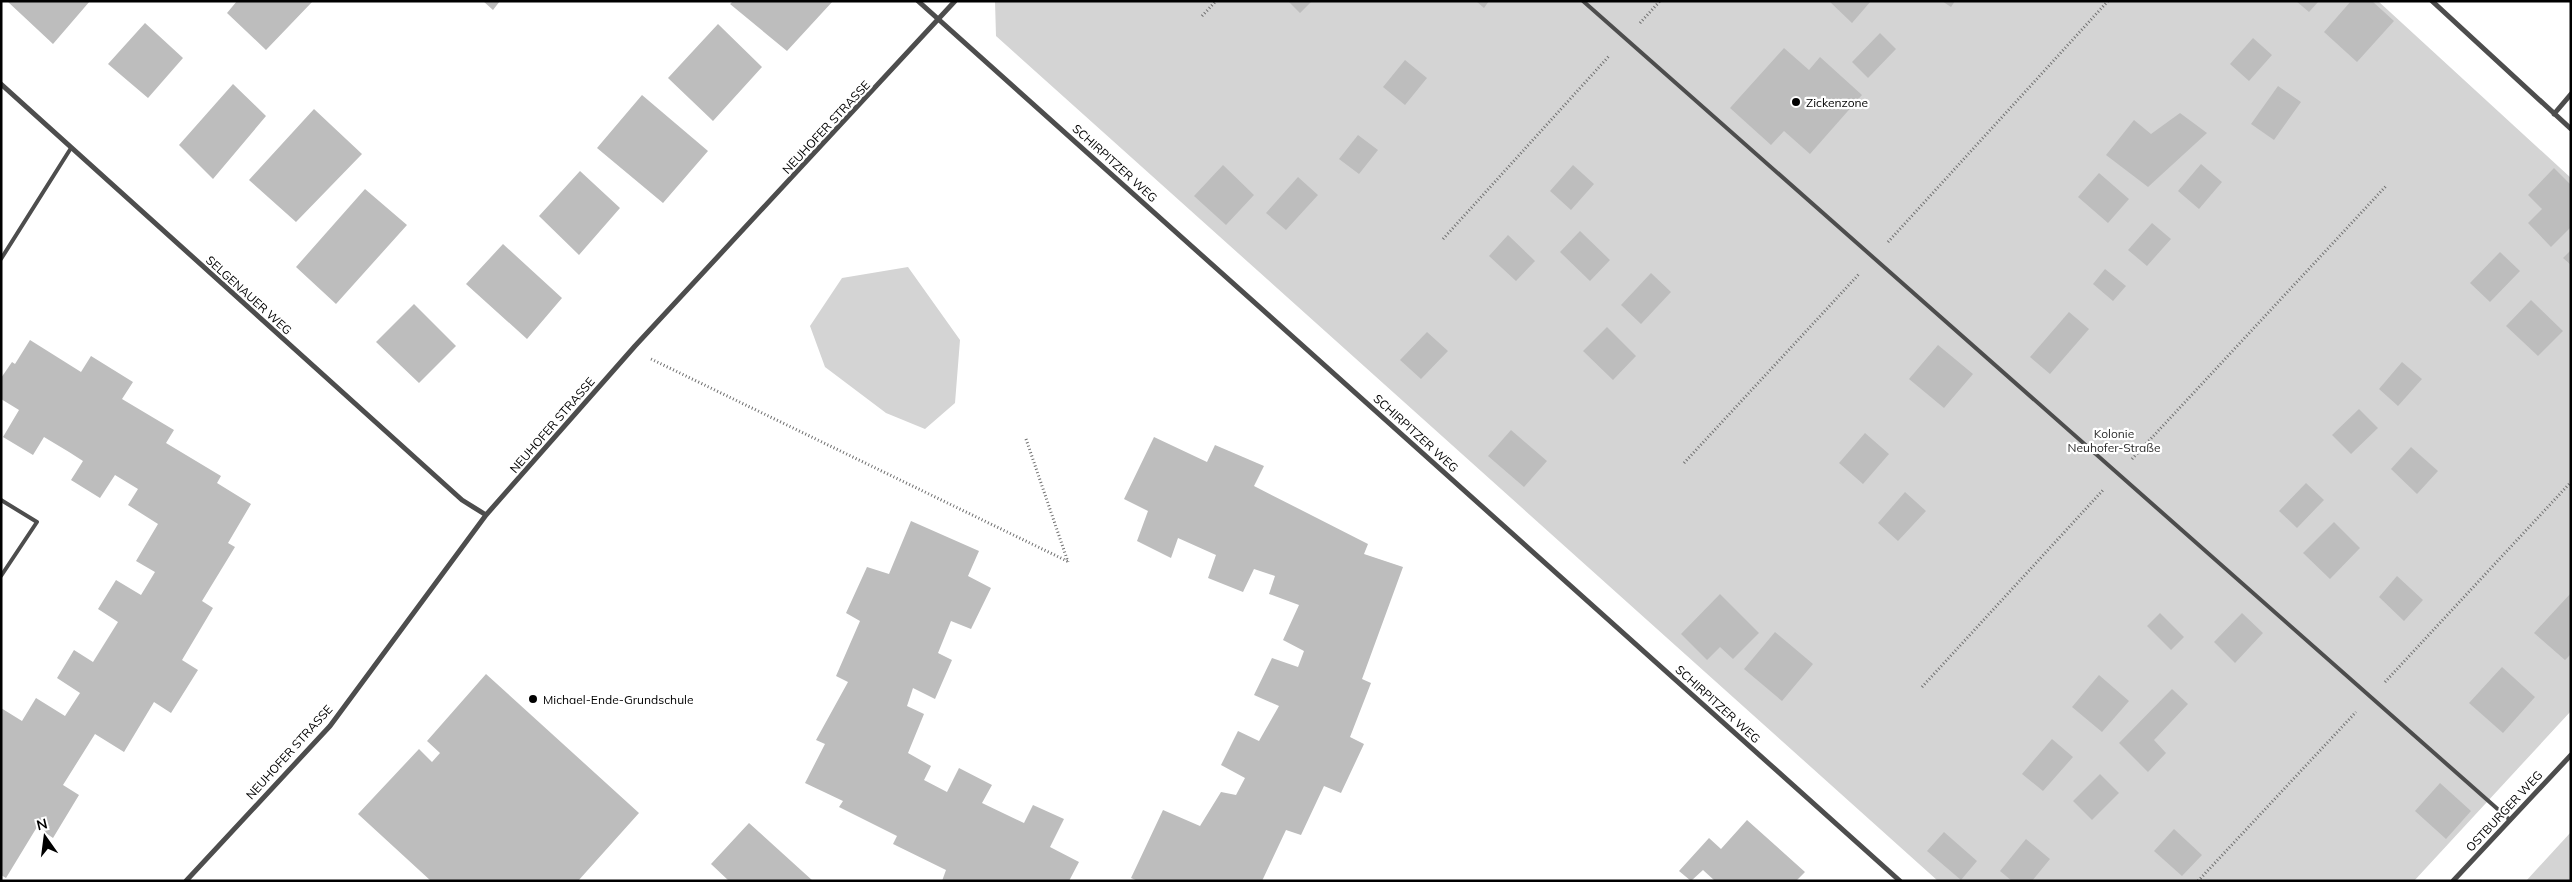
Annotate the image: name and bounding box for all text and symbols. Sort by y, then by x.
street label: NEUHOFER STRASSE [779,77,873,177]
place label: Zickenzone [1806,95,1868,110]
marker: Zickenzone [1790,96,1802,108]
street label: SCHIRPITZER WEG [1069,121,1161,205]
street label: SELGENAUER WEG [203,252,295,338]
street label: NEUHOFER STRASSE [506,374,598,476]
street label: SCHIRPITZER WEG [1370,391,1462,475]
park label: Kolonie Neuhofer-Straße [2068,426,2160,455]
street label: SCHIRPITZER WEG [1672,662,1764,746]
place label: Michael-Ende-Grundschule [543,692,693,707]
marker: Michael-Ende-Grundschule [527,693,539,705]
street label: NEUHOFER STRASSE [243,702,335,802]
street label: OSTBURGER WEG [2463,767,2545,855]
north arrow [20,812,70,862]
text: N [35,814,49,834]

